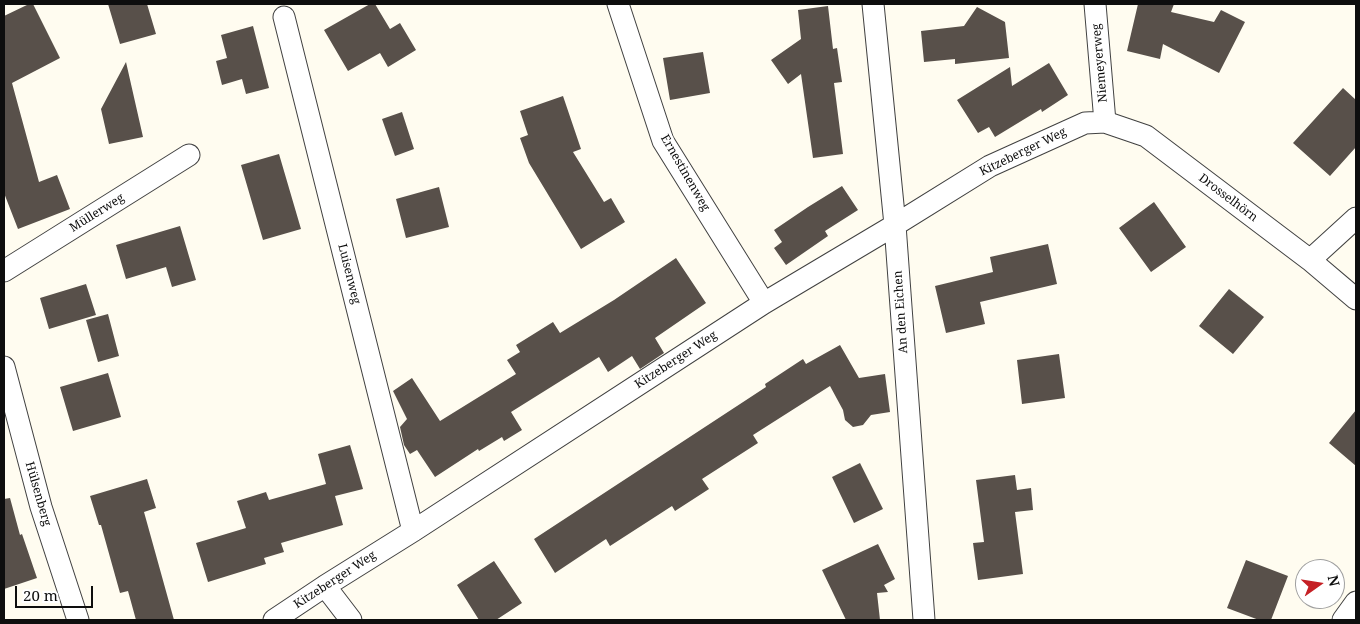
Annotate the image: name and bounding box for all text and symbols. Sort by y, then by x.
street label: Niemeyerweg [1089,23,1111,103]
street label: Kitzeberger Weg [977,125,1069,179]
street label: Ernestinenweg [657,132,713,214]
street label: Drosselhörn [1196,171,1260,225]
street label: Müllerweg [67,191,127,235]
street label: Luisenweg [335,242,363,306]
street label: An den Eichen [891,270,911,354]
street label: Kitzeberger Weg [632,328,720,392]
street label: Hülsenberg [22,460,54,528]
street label: Kitzeberger Weg [291,548,379,612]
north arrow [1295,559,1345,609]
text: N [1324,573,1345,588]
scale bar [18,576,95,608]
text: 20 m [23,585,58,605]

